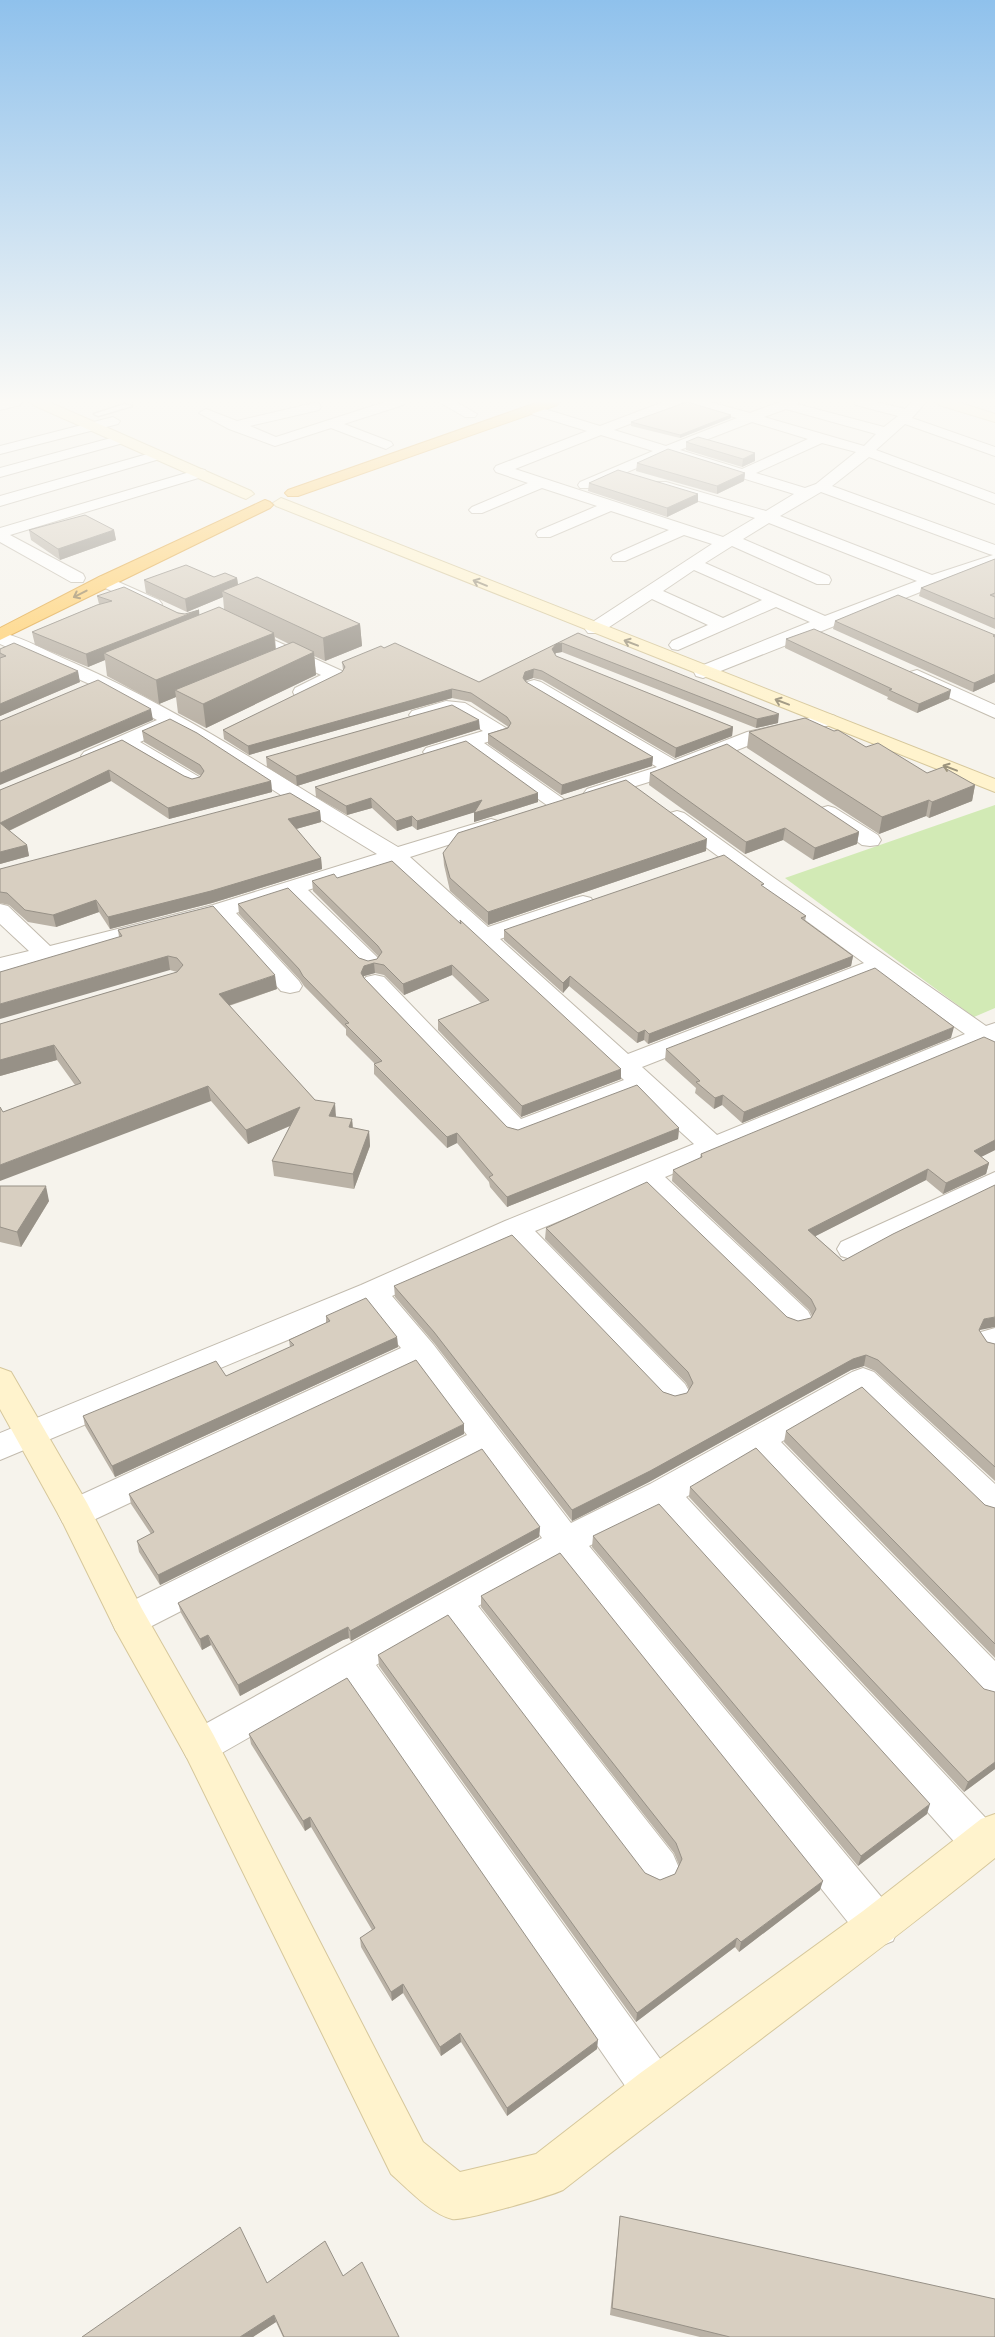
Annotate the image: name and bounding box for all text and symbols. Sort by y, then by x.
one-way arrow [473,578,488,587]
one-way arrow [72,589,87,599]
one-way arrow [624,638,639,647]
one-way arrow [775,697,790,706]
one-way arrow [943,763,958,772]

